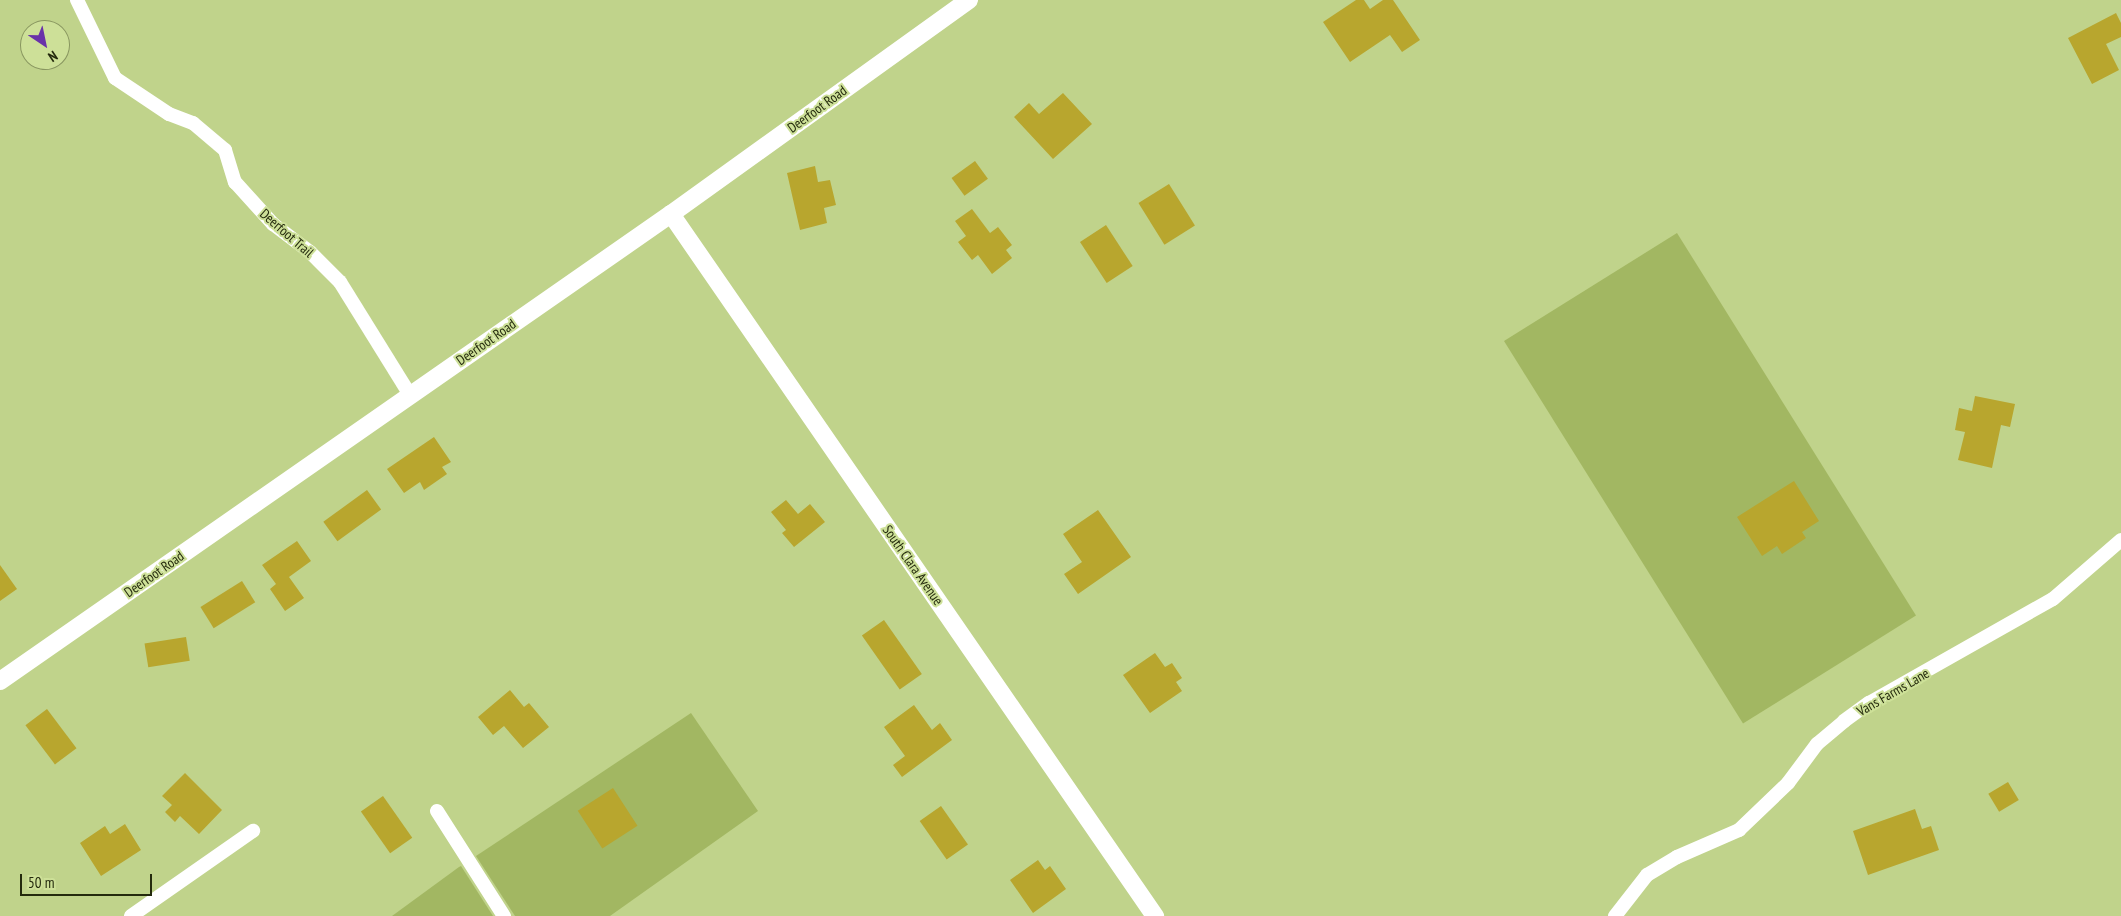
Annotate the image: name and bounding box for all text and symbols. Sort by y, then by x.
north arrow [20,20,70,70]
text: N [45,47,61,66]
street label: Deerfoot Road [784,82,850,136]
street label: Deerfoot Trail [257,205,317,261]
street label: Deerfoot Road [453,315,519,369]
street label: South Clara Avenue [879,522,947,608]
street label: Deerfoot Road [121,547,187,601]
street label: Vans Farms Lane [1854,665,1932,719]
scale bar [22,864,155,896]
text: 50 m [28,873,54,892]

